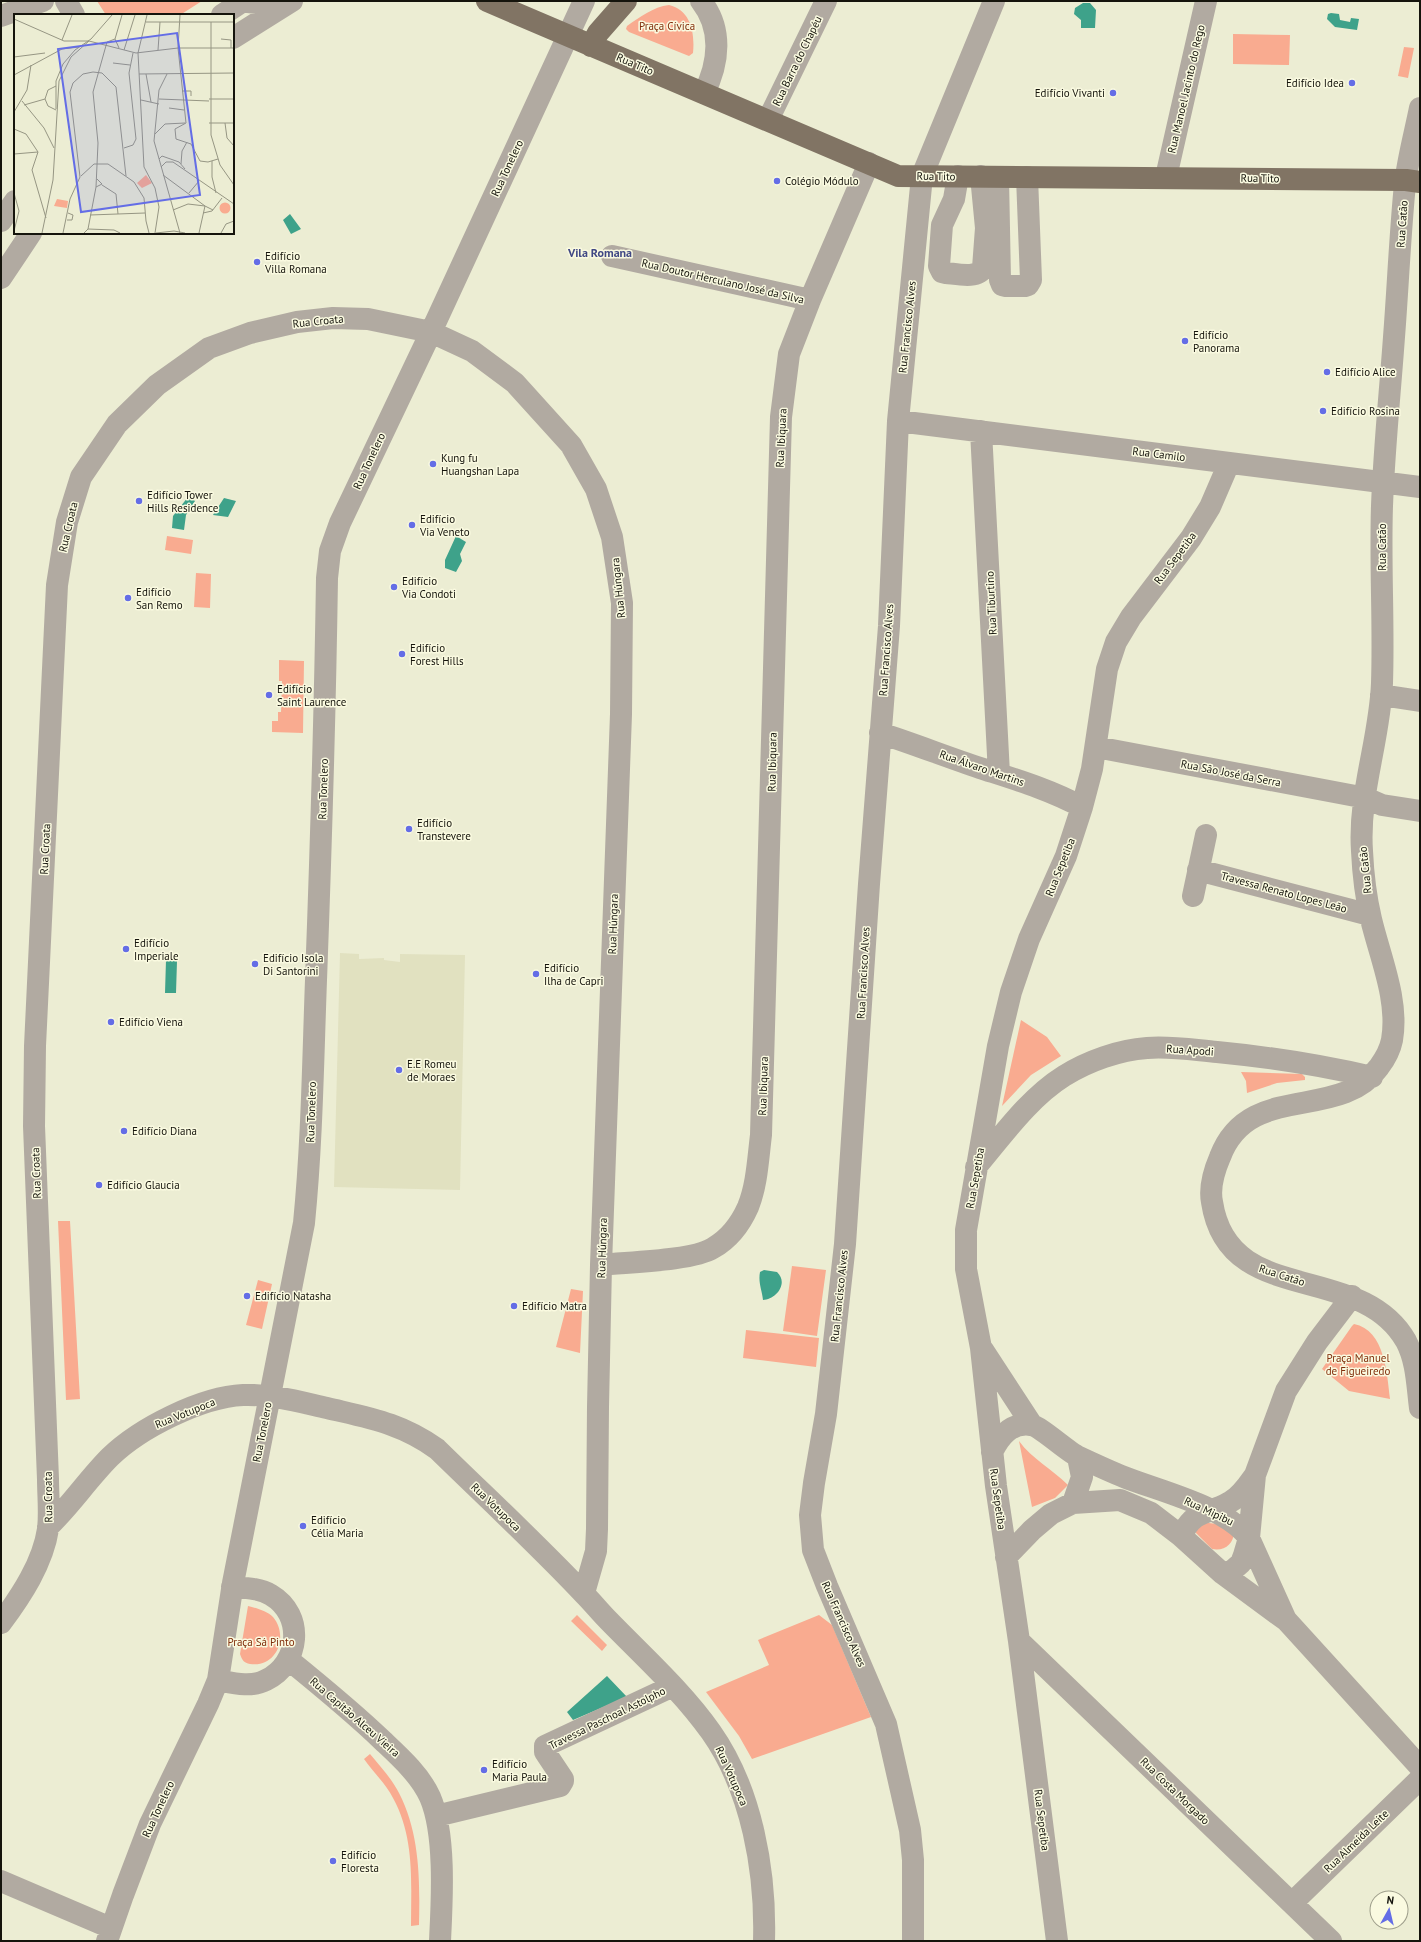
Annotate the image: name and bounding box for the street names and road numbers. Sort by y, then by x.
street label: Rua Barra do Chapéu [769,14,825,108]
street label: Rua Manoel Jacinto do Rego [1164,23,1208,155]
street label: Rua Tito [614,50,656,78]
street label: Rua Tonelero [488,137,526,199]
street label: Rua Tito [916,169,956,183]
street label: Rua Tito [1240,171,1280,185]
street label: Rua Catão [1393,200,1411,248]
street label: Rua Doutor Herculano José da Silva [640,255,806,307]
street label: Rua Francisco Alves [895,280,919,374]
street label: Rua Croata [292,311,344,331]
street label: Rua Ibiquara [772,408,790,468]
street label: Rua Tonelero [350,430,388,492]
street label: Rua Camilo [1132,444,1186,464]
street label: Rua Croata [55,501,81,553]
street label: Rua Catão [1375,523,1389,571]
street label: Rua Sepetiba [1151,529,1199,587]
street label: Rua Húngara [608,557,628,619]
street label: Rua Tiburtino [982,571,1000,635]
street label: Rua Francisco Alves [876,603,896,697]
street label: Rua Ibiquara [764,732,780,792]
street label: Rua Álvaro Martins [938,747,1027,789]
street label: Rua São José da Serra [1180,756,1282,790]
street label: Rua Tonelero [315,758,331,820]
street label: Rua Croata [37,823,53,875]
street label: Rua Sepetiba [1042,836,1078,898]
street label: Rua Catão [1356,846,1374,894]
street label: Travessa Renato Lopes Leão [1219,868,1349,916]
street label: Rua Húngara [605,893,621,955]
street label: Rua Francisco Alves [854,926,872,1020]
street label: Rua Apodi [1166,1041,1214,1059]
street label: Rua Ibiquara [755,1056,771,1116]
street label: Rua Tonelero [303,1081,319,1143]
street label: Rua Sepetiba [963,1146,987,1210]
street label: Rua Croata [28,1147,44,1199]
street label: Rua Húngara [594,1217,610,1279]
street label: Rua Francisco Alves [827,1249,851,1343]
street label: Rua Catão [1257,1261,1307,1289]
street label: Rua Votupoca [153,1395,217,1431]
street label: Rua Tonelero [249,1401,275,1463]
street label: Rua Sepetiba [987,1467,1009,1531]
street label: Rua Croata [41,1471,55,1523]
street label: Rua Votupoca [468,1480,524,1534]
street label: Rua Mipibu [1182,1493,1236,1529]
street label: Rua Francisco Alves [819,1579,869,1669]
street label: Rua Capitão Alceu Vieira [307,1674,403,1760]
street label: Travessa Paschoal Astolpho [546,1684,668,1752]
street label: Rua Votupoca [713,1744,751,1808]
street label: Rua Costa Morgado [1137,1754,1213,1828]
street label: Rua Tonelero [139,1778,177,1840]
street label: Rua Sepetiba [1031,1788,1053,1852]
street label: Rua Almeida Leite [1321,1806,1392,1875]

